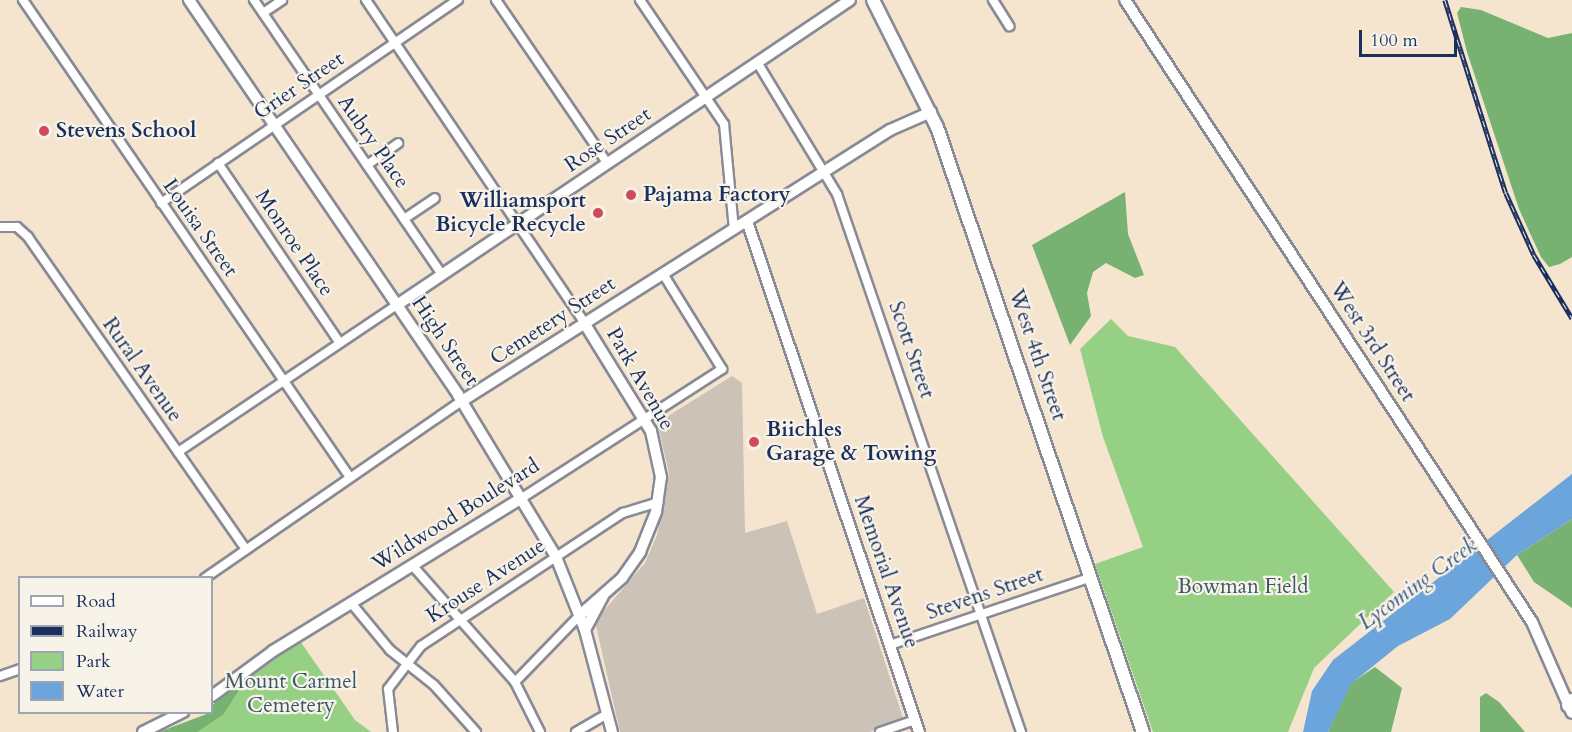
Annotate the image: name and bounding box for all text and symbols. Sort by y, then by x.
scale bar [1362,18,1460,56]
text: 100 m [1370,28,1418,53]
street label: Grier Street [249,47,349,125]
street label: Aubry Place [332,91,414,193]
street label: Rose Street [560,102,656,178]
place label: Stevens School [56,118,196,144]
marker: Stevens School [37,124,51,138]
street label: Louisa Street [157,174,243,282]
place label: Pajama Factory [643,182,790,208]
street label: Monroe Place [249,185,339,301]
place label: Williamsport Bicycle Recycle [435,188,586,238]
marker: Pajama Factory [624,188,638,202]
marker: Williamsport Bicycle Recycle [591,206,605,220]
street label: Cemetery Street [486,271,620,371]
street label: West 3rd Street [1324,277,1420,407]
street label: West 4th Street [1003,286,1071,424]
street label: High Street [406,291,484,391]
street label: Scott Street [883,298,939,402]
street label: Rural Avenue [97,313,187,427]
street label: Park Avenue [601,323,679,435]
place label: Biichles Garage & Towing [766,417,936,467]
marker: Biichles Garage & Towing [747,435,761,449]
street label: Wildwood Boulevard [368,453,544,577]
street label: Memorial Avenue [848,492,924,652]
water label: Lycoming Creek [1354,532,1482,636]
street label: Krouse Avenue [422,533,550,629]
street label: Stevens Street [923,562,1047,626]
park label: Bowman Field [1178,574,1308,600]
legend [18,576,213,714]
text: Road [76,589,116,614]
text: Railway [76,619,138,644]
text: Park [76,649,111,674]
park label: Mount Carmel Cemetery [225,669,357,719]
text: Water [76,679,124,704]

